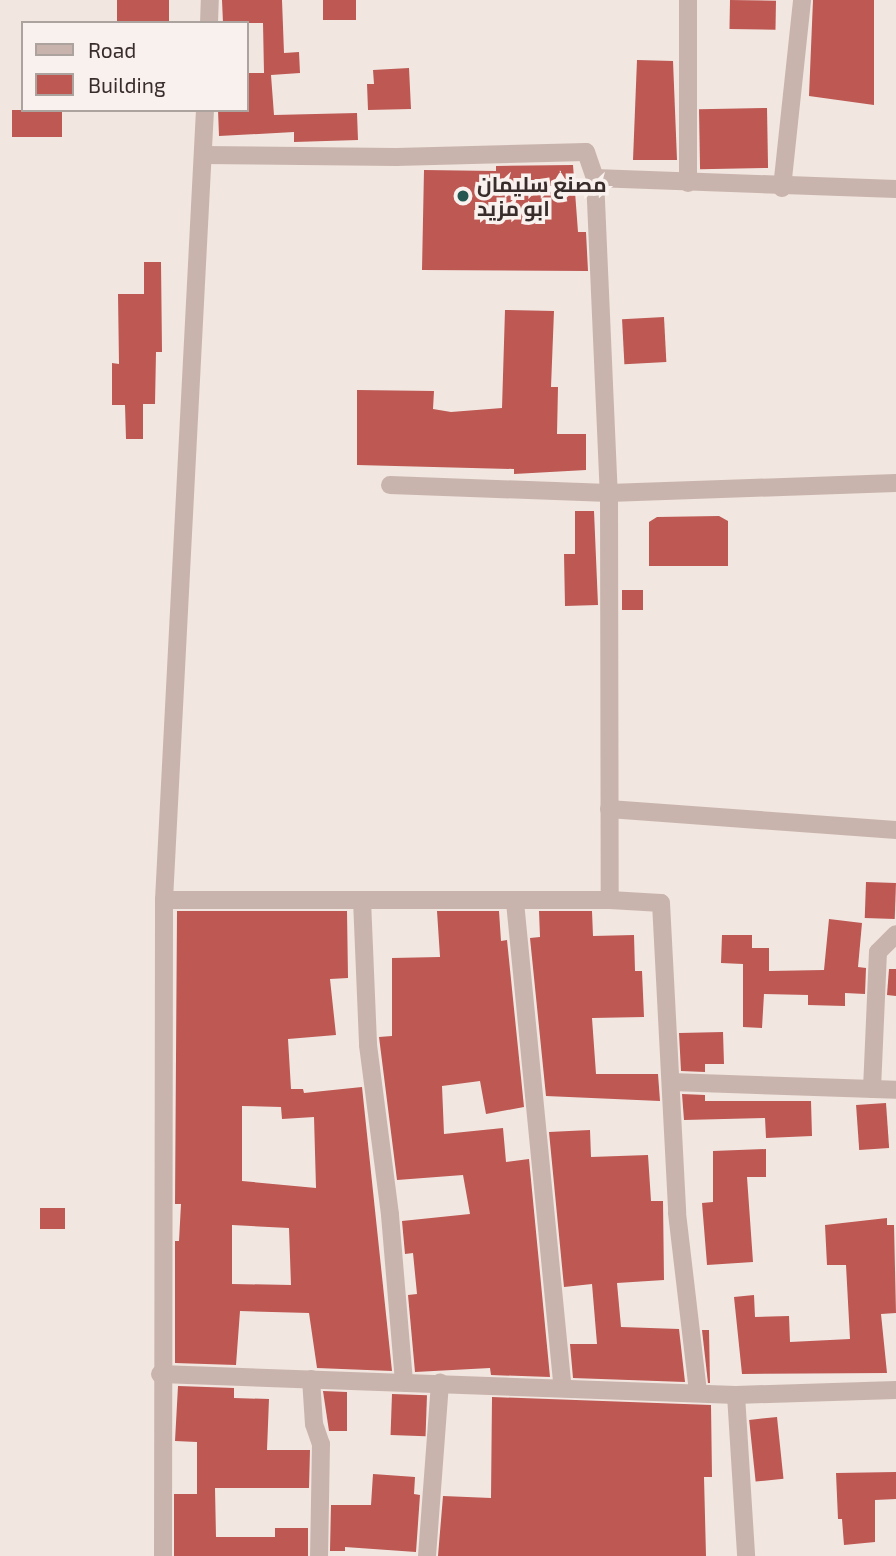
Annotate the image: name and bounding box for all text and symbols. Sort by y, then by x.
legend [21,21,248,112]
text: Road [88,37,136,62]
text: Building [88,72,166,97]
place label: مصنع سليمان ابو مزيد [477,171,607,221]
marker: مصنع سليمان ابو مزيد [455,188,471,204]

